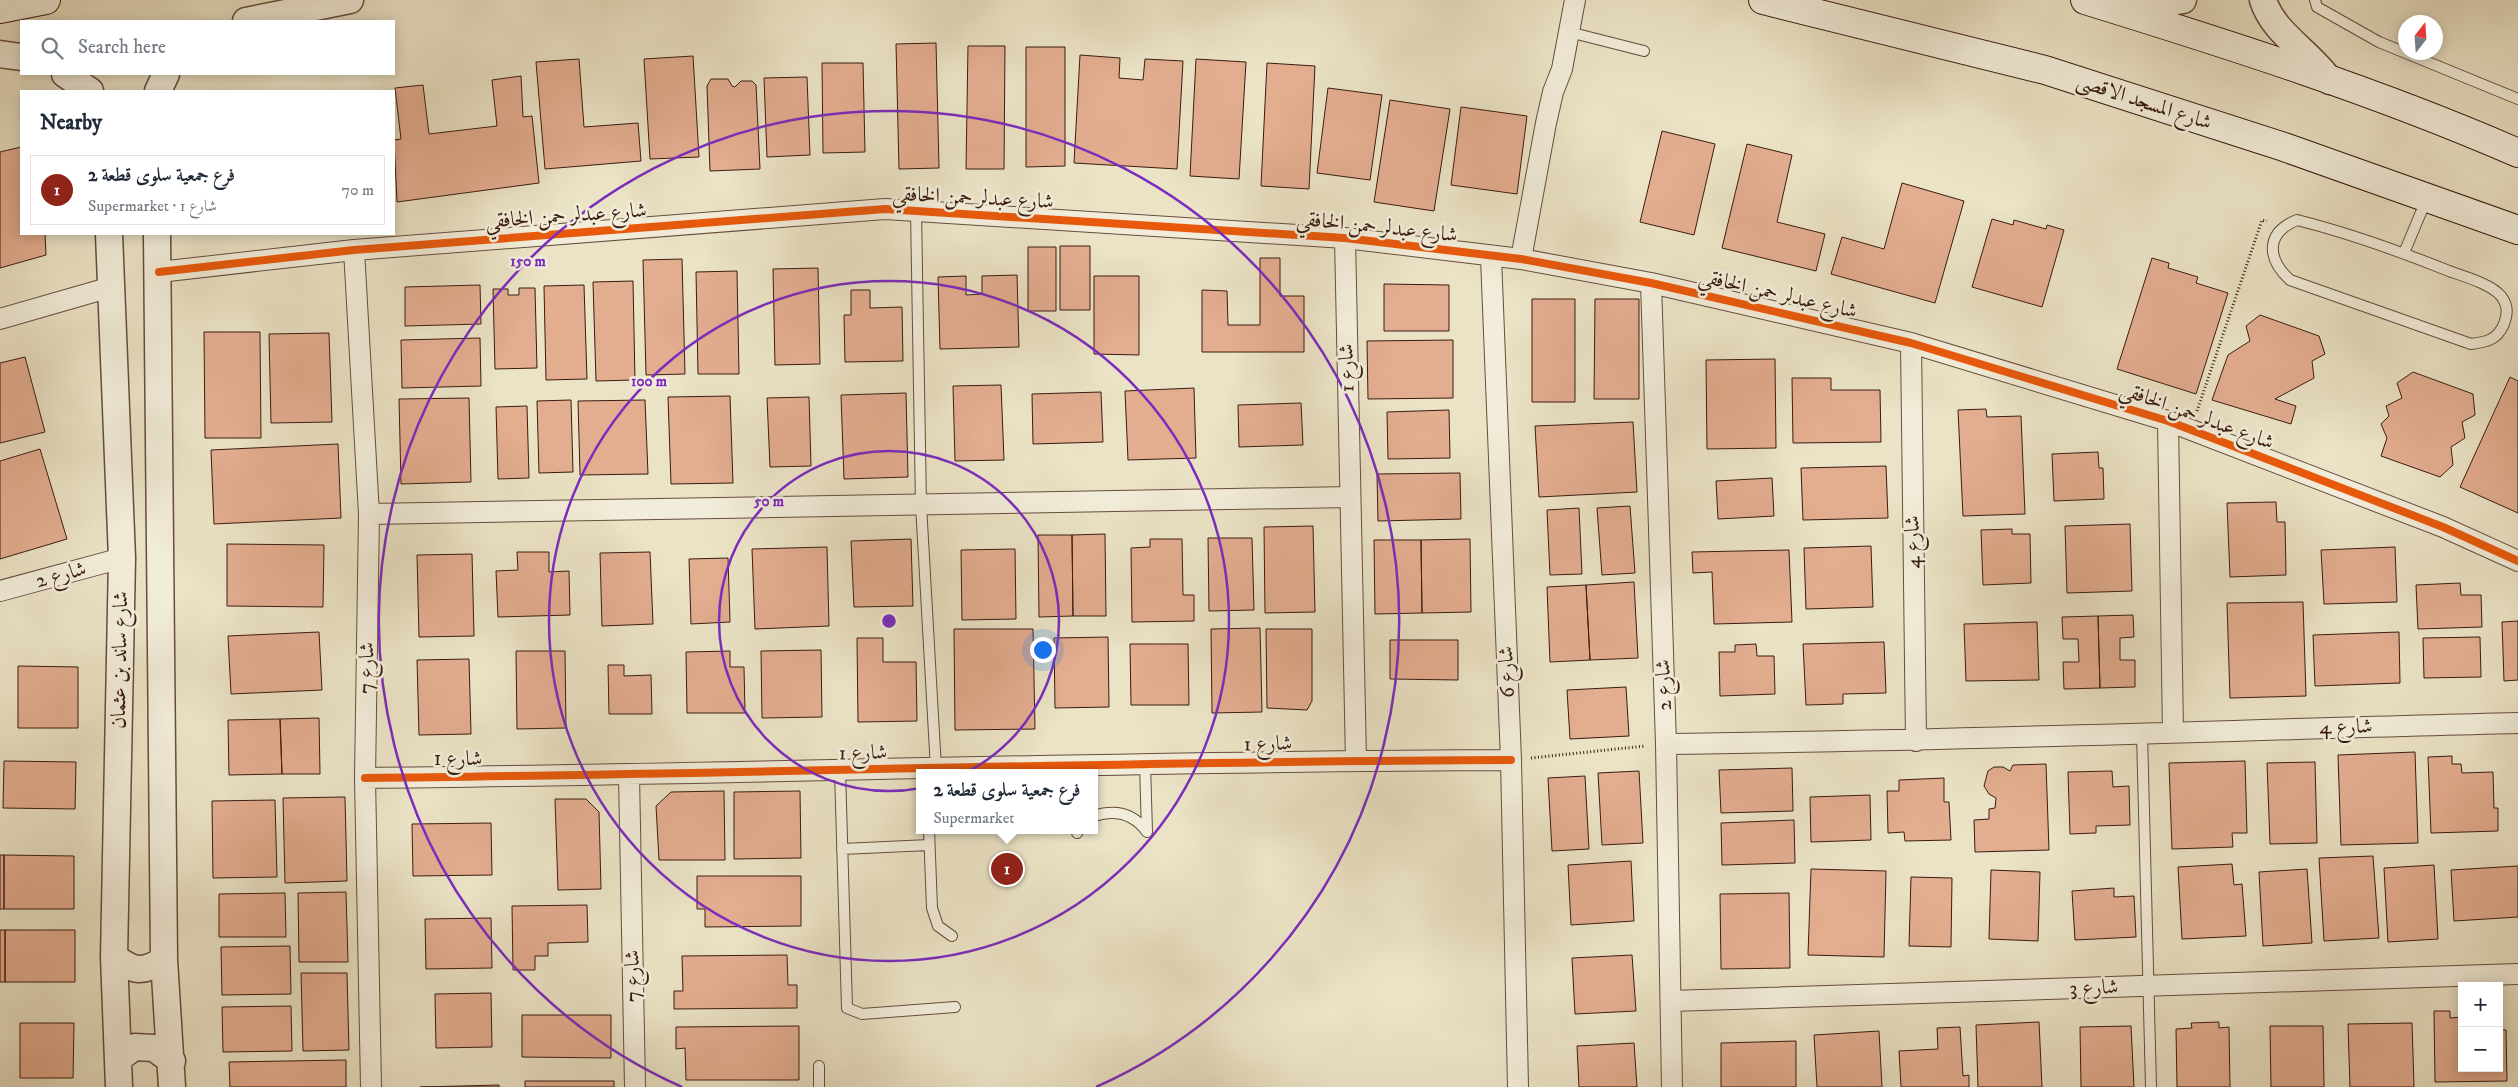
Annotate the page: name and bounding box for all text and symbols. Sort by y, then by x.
north arrow [2398,15,2443,60]
search box [20,20,395,75]
icon: search [38,34,66,62]
text: Search here [78,36,166,59]
street label: شارع المسجد الاقصى [2072,68,2215,140]
text: Nearby [40,110,102,136]
text: فرع جمعية سلوى قطعة 2 [88,164,235,187]
text: 1 [54,180,60,200]
text: 70 m [342,180,374,200]
street label: شارع عبدلر حمن الخافقي [891,181,1054,221]
text: Supermarket · شارع 1 [88,196,217,216]
street label: شارع عبدلر حمن الخافقي [484,197,648,241]
street label: شارع عبدلر حمن الخافقي [1295,206,1459,254]
text: 150 m [510,252,546,271]
street label: شارع عبدلر حمن الخافقي [1695,263,1860,331]
street label: شارع 1 [1334,343,1364,393]
text: 100 m [631,372,668,391]
street label: شارع عبدلر حمن الخافقي [2115,376,2277,462]
text: 50 m [753,492,785,511]
street label: شارع 4 [1900,515,1930,569]
street label: شارع 2 [33,556,90,598]
street label: شارع ساند بن عثمان [106,591,138,729]
centre of rings [880,612,898,630]
your location [1030,637,1056,663]
street label: شارع 7 [354,642,384,694]
street label: شارع 6 [1493,645,1525,698]
street label: شارع 2 [1650,659,1682,711]
street label: شارع 4 [2319,714,2373,744]
street label: شارع 1 [1243,731,1293,761]
street label: شارع 1 [838,740,888,770]
street label: شارع 1 [434,746,482,776]
popup [916,769,1098,834]
text: فرع جمعية سلوى قطعة 2 [933,779,1081,802]
text: Supermarket [933,808,1014,828]
pin: 1 [991,850,1023,888]
street label: شارع 7 [620,950,650,1002]
street label: شارع 3 [2069,974,2119,1006]
map controls [2458,982,2503,1072]
button: + [2458,982,2503,1027]
button: − [2458,1027,2503,1072]

